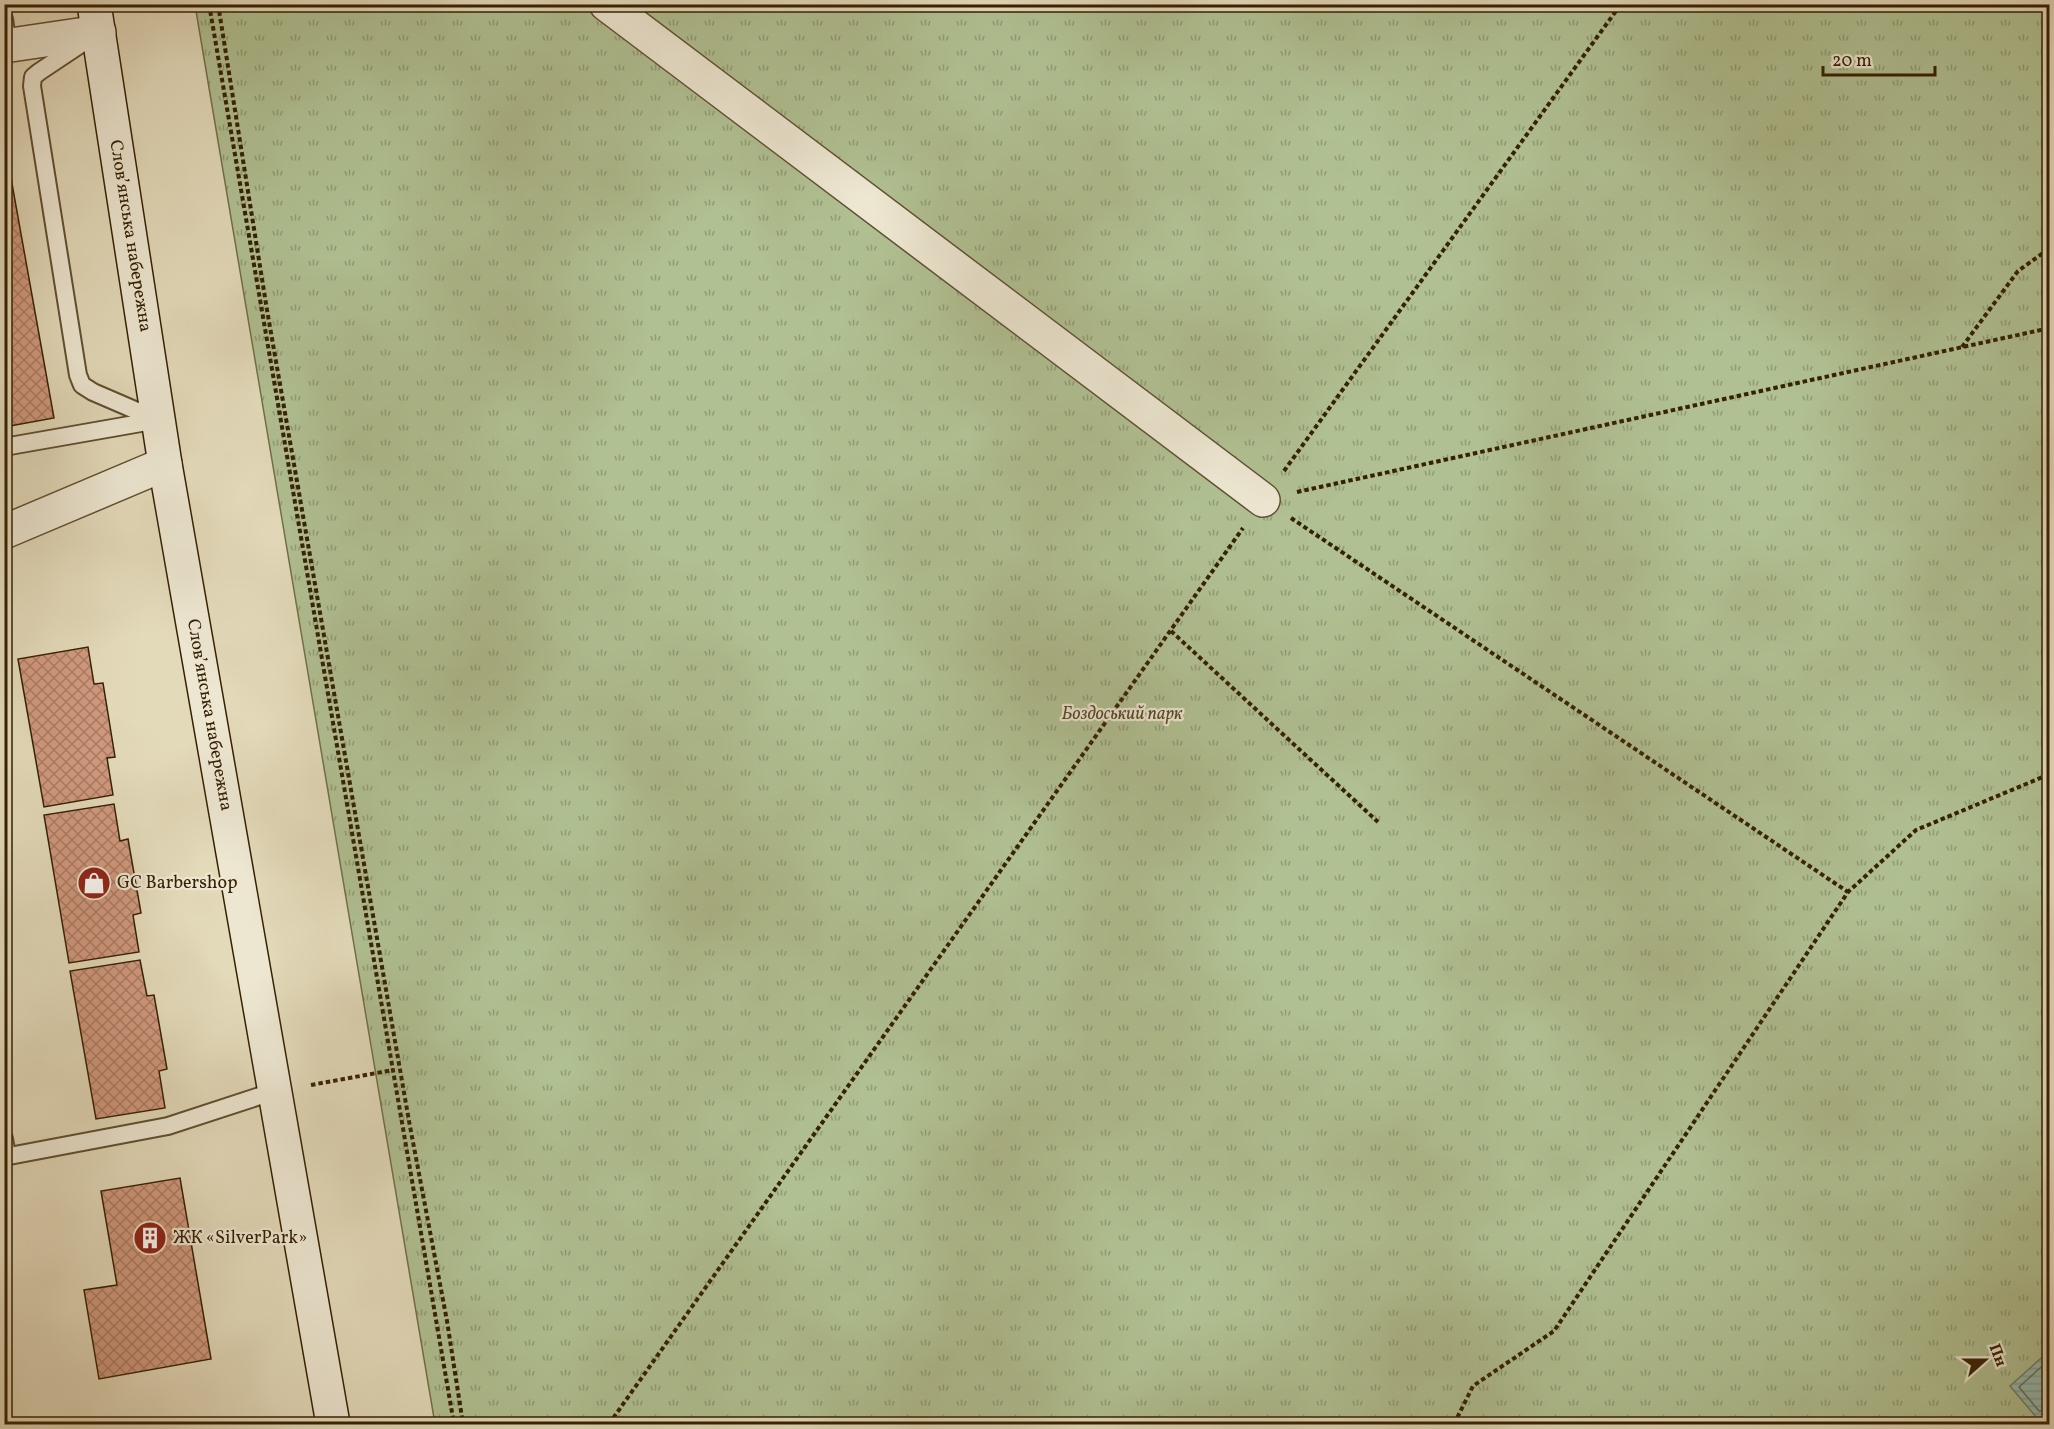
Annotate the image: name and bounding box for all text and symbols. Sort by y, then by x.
scale bar [1823,39,1936,77]
text: 20 m [1832,49,1872,74]
street label: Словʼянська набережна [102,138,158,334]
street label: Словʼянська набережна [180,617,238,813]
park label: Боздоський парк [1062,702,1183,727]
shop icon: GC Barbershop [76,865,112,901]
place label: GC Barbershop [117,871,237,896]
building icon: ЖК «SilverPark» [132,1220,168,1256]
place label: ЖК «SilverPark» [173,1226,307,1251]
north arrow [1955,1330,2015,1390]
text: Пн [1983,1341,2011,1370]

